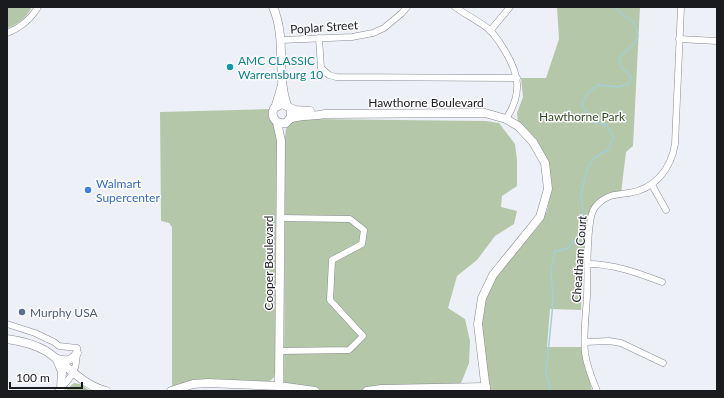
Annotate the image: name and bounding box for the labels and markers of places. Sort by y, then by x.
place label: AMC CLASSIC Warrensburg 10 [238,53,323,82]
marker: AMC CLASSIC Warrensburg 10 [225,62,235,72]
place label: Walmart Supercenter [96,176,160,205]
marker: Walmart Supercenter [83,185,93,195]
place label: Murphy USA [30,305,99,320]
marker: Murphy USA [17,307,27,317]

